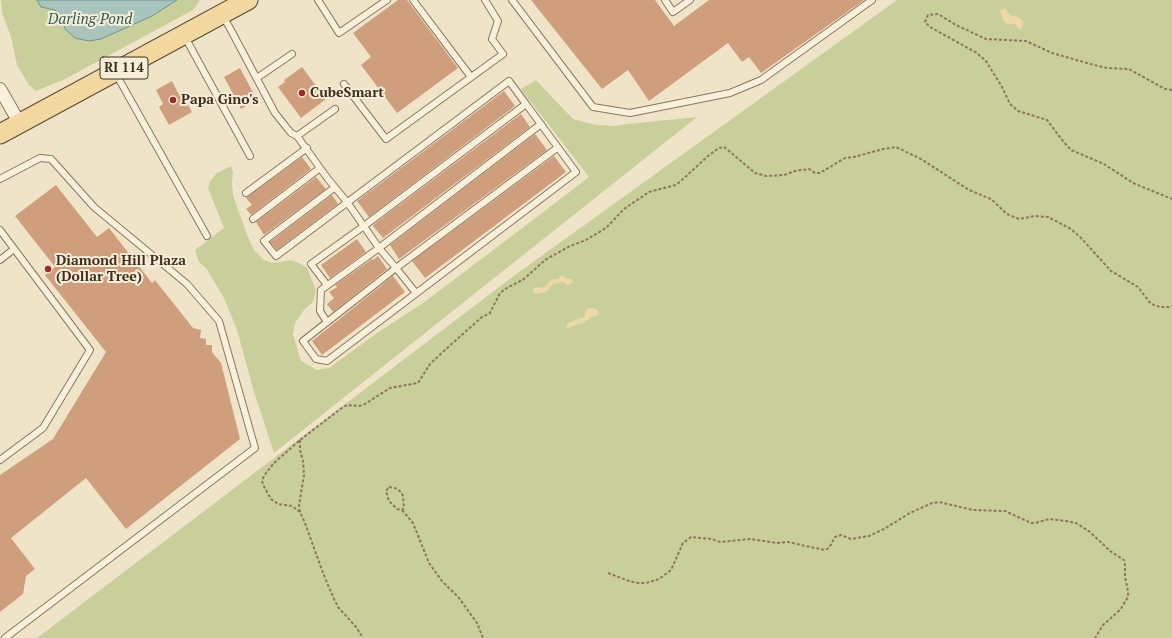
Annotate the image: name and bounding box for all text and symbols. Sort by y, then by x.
water label: Darling Pond [48,11,132,29]
road number: RI 114 [100,57,148,79]
place label: CubeSmart [310,85,384,101]
marker: CubeSmart [297,88,307,98]
place label: Papa Gino's [181,92,259,108]
marker: Papa Gino's [168,95,178,105]
place label: Diamond Hill Plaza (Dollar Tree) [56,253,186,286]
marker: Diamond Hill Plaza (Dollar Tree) [43,264,53,274]

